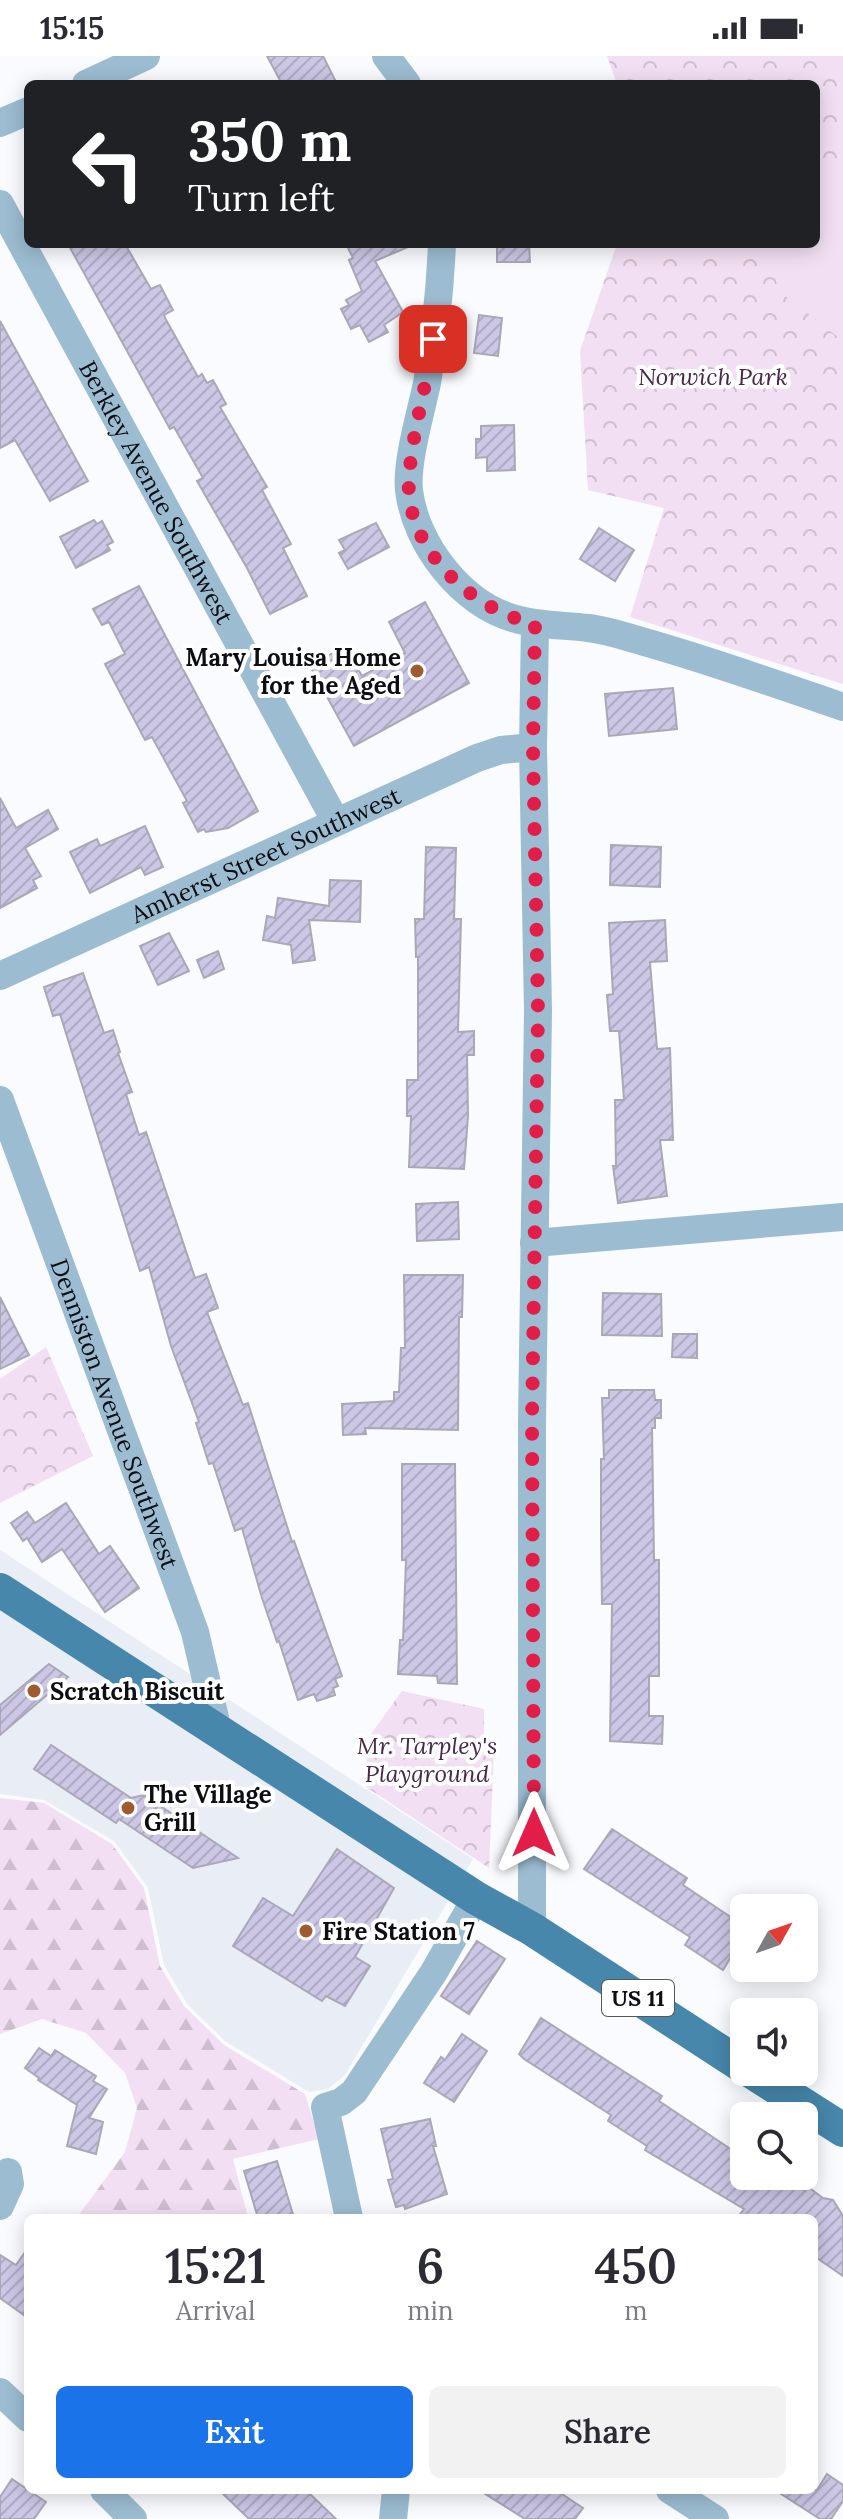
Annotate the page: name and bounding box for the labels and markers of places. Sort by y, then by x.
pin [399,305,467,373]
place label: Mary Louisa Home for the Aged [185,642,401,701]
marker: Mary Louisa Home for the Aged [408,662,426,680]
place label: Scratch Biscuit [50,1676,225,1707]
marker: Scratch Biscuit [25,1682,43,1700]
place label: The Village Grill [144,1779,272,1838]
marker: The Village Grill [119,1799,137,1817]
place label: Fire Station 7 [322,1916,475,1947]
marker: Fire Station 7 [297,1922,315,1940]

